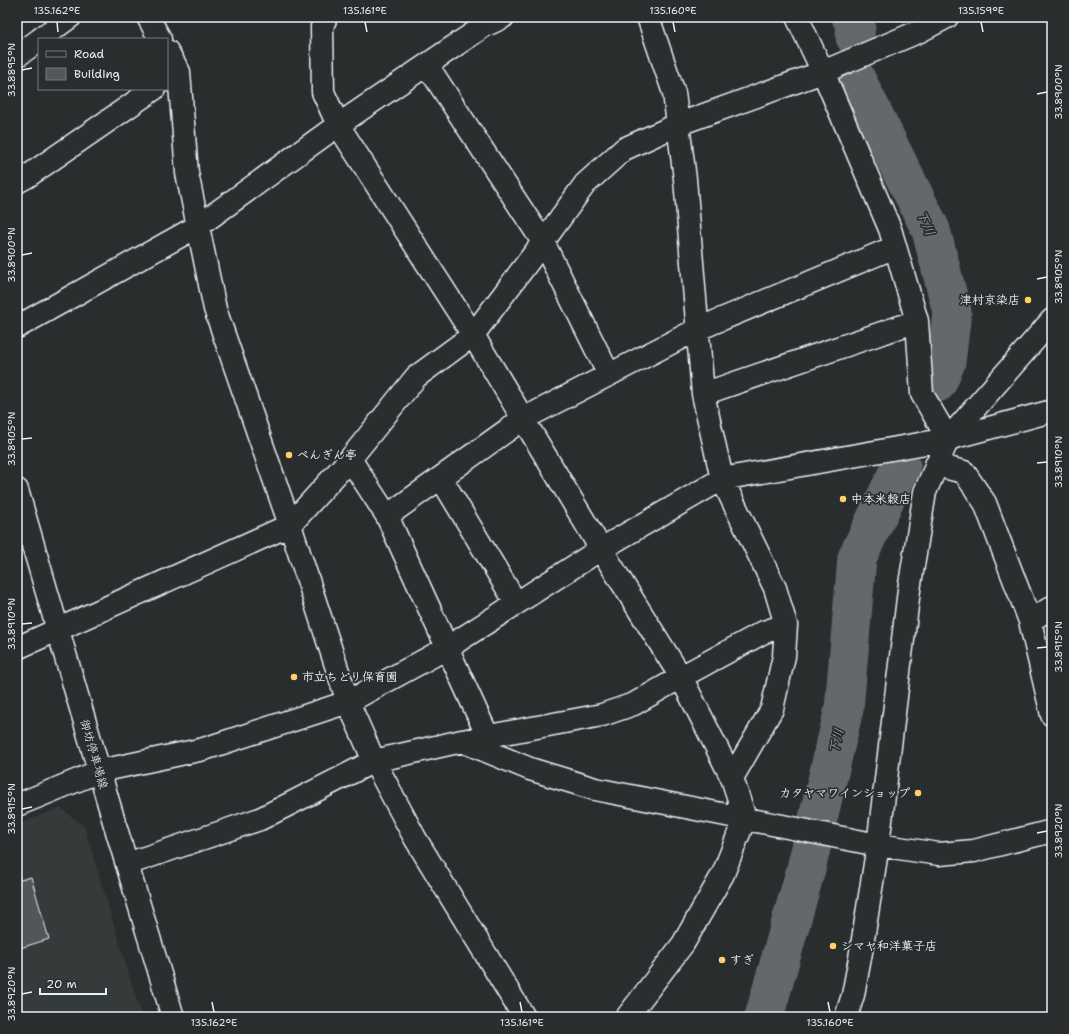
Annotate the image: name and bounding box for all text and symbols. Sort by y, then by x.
text: 135.162°E [34,4,80,17]
text: 135.161°E [343,4,387,17]
text: 135.160°E [649,4,697,17]
text: 135.159°E [958,4,1004,17]
legend [38,38,168,90]
text: 33.8895°N [5,43,18,97]
text: Road [74,46,105,62]
text: 33.8900°N [1052,64,1065,120]
text: Building [74,66,120,82]
water label: 下川 [913,208,939,238]
text: 33.8900°N [5,227,18,283]
text: 33.8905°N [1052,250,1065,304]
place label: 津村京染店 [960,292,1020,308]
marker: 津村京染店 [1023,295,1033,305]
text: 33.8905°N [5,412,18,466]
text: 33.8910°N [1052,436,1065,488]
place label: ぺんぎん亭 [297,447,357,463]
marker: ぺんぎん亭 [284,450,294,460]
place label: 中本米穀店 [851,491,911,507]
marker: 中本米穀店 [838,494,848,504]
text: 33.8910°N [5,598,18,650]
text: 33.8915°N [1052,621,1065,673]
place label: 市立ちどり保育園 [302,669,398,685]
marker: 市立ちどり保育園 [289,672,299,682]
street label: 御坊停車場線 [76,717,112,791]
water label: 下川 [825,726,847,756]
text: 33.8915°N [5,783,18,835]
place label: カタヤマワインショップ [779,785,910,801]
marker: カタヤマワインショップ [913,788,923,798]
text: 33.8920°N [1052,804,1065,858]
place label: シマヤ和洋菓子店 [841,938,937,954]
marker: シマヤ和洋菓子店 [828,941,838,951]
place label: すぎ [730,952,754,968]
marker: すぎ [717,955,727,965]
text: 33.8920°N [5,967,18,1021]
scale bar [40,970,106,996]
text: 20 m [46,976,77,992]
text: 135.162°E [191,1016,237,1029]
text: 135.161°E [500,1016,544,1029]
text: 135.160°E [806,1016,854,1029]

